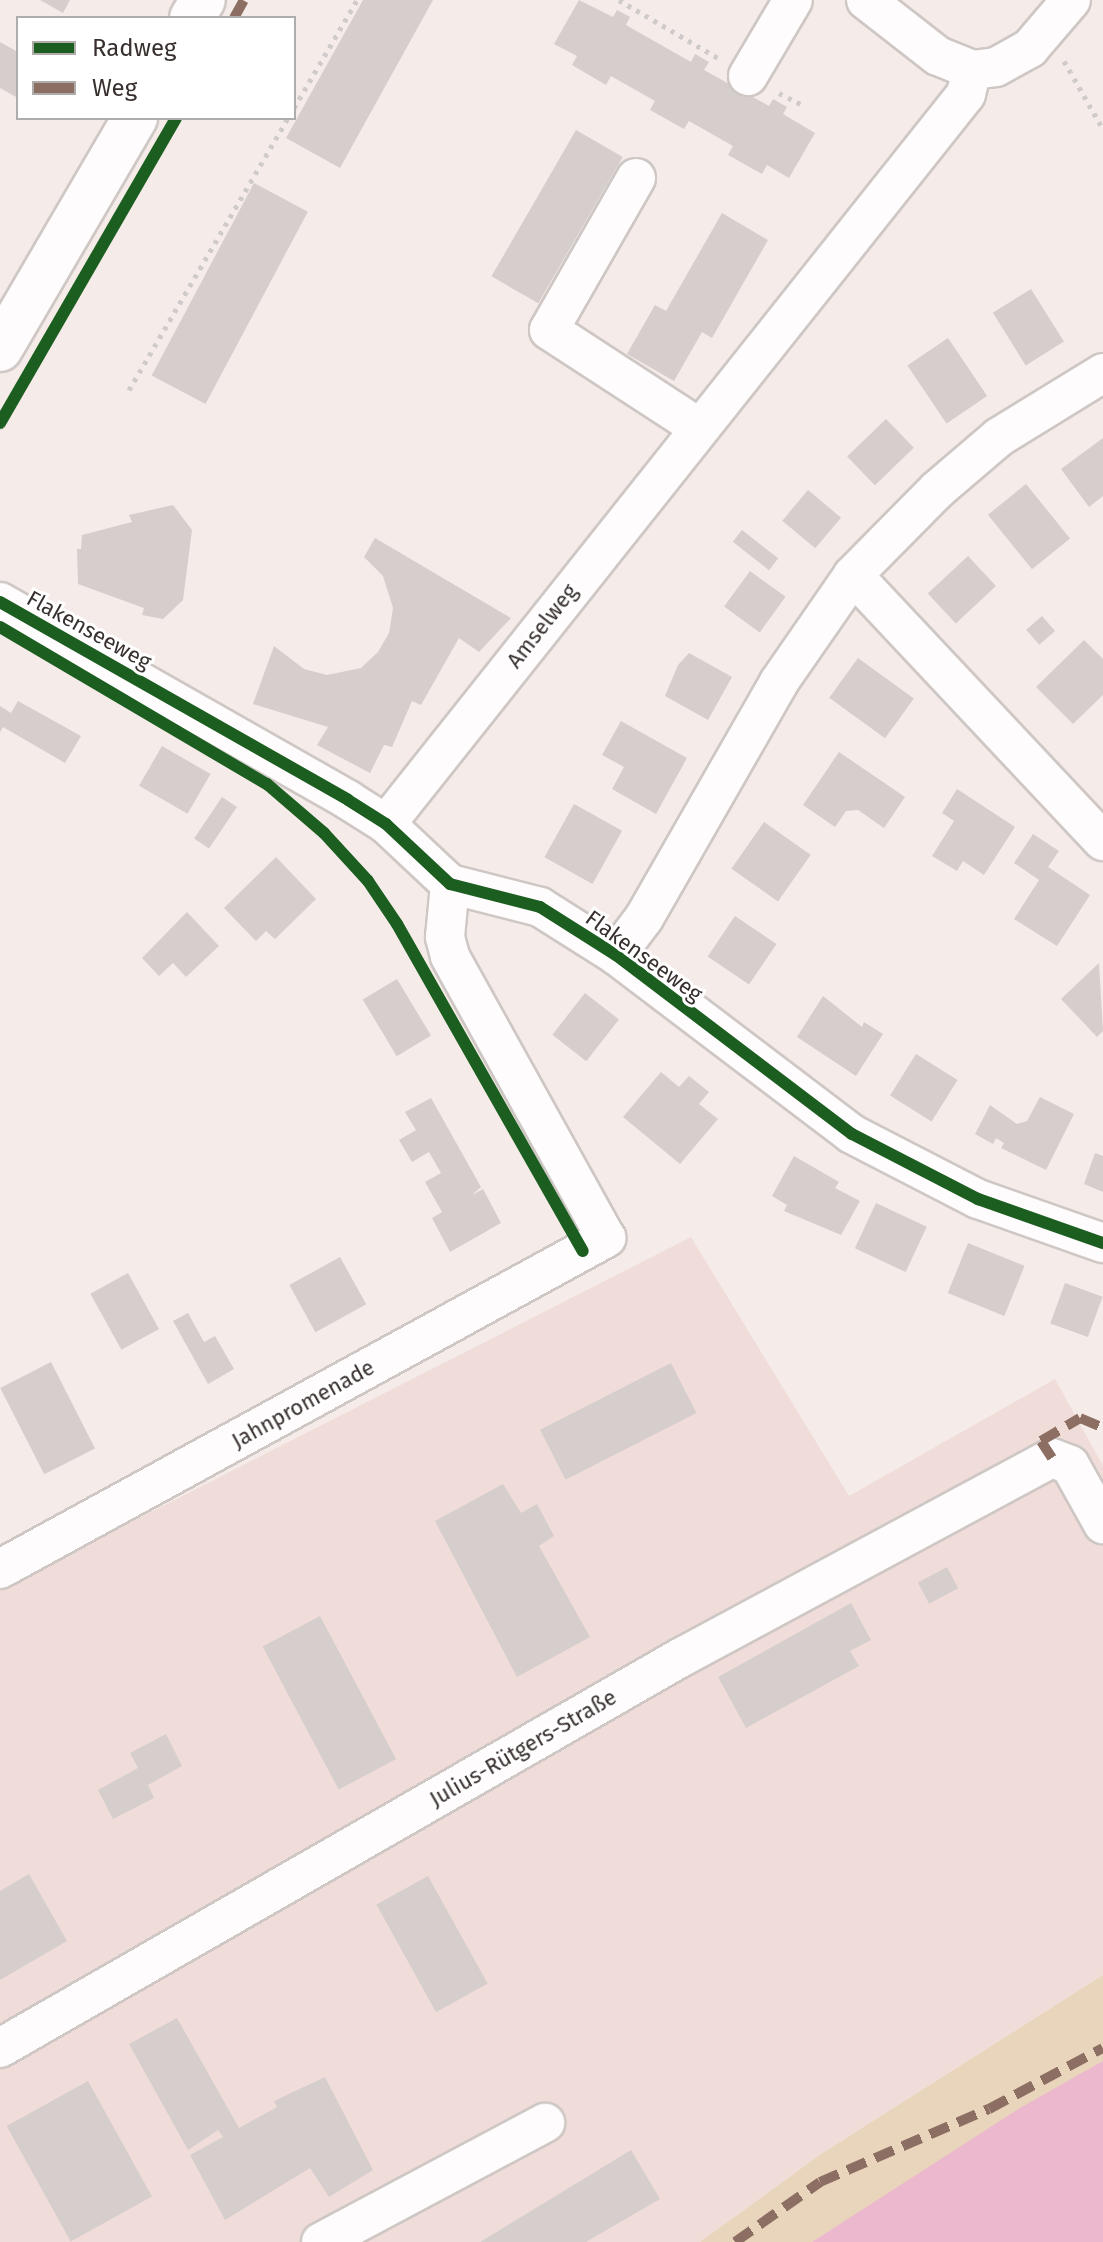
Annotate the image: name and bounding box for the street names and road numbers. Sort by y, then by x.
street label: Amselweg [501,579,583,673]
street label: Flakenseeweg [22,585,156,675]
street label: Flakenseeweg [580,905,708,1007]
street label: Jahnpromenade [227,1354,379,1454]
street label: Julius-Rütgers-Straße [425,1684,621,1812]

